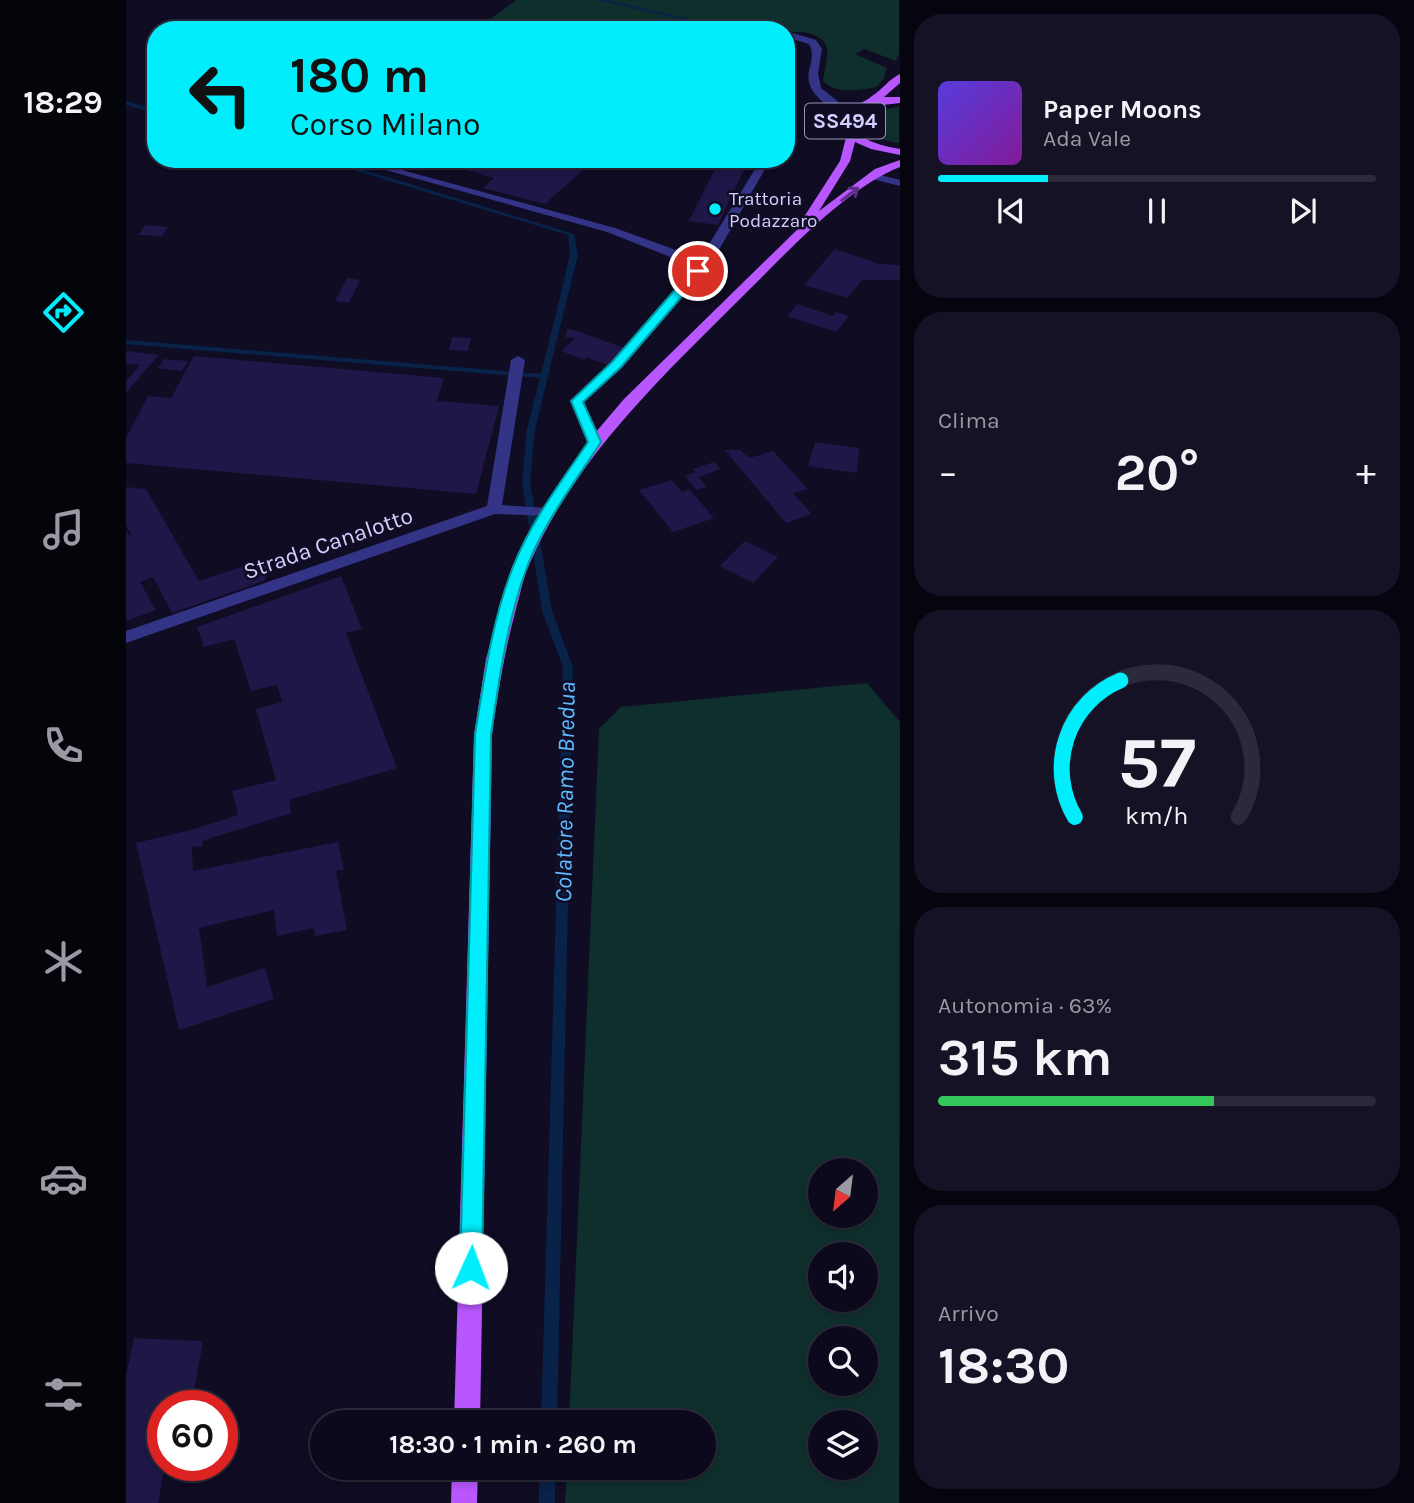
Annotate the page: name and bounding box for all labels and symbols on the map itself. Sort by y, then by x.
road number: SS494 [805,104,885,138]
one-way arrow [840,186,859,201]
place label: Trattoria Podazzaro [729,188,817,232]
marker: Trattoria Podazzaro [707,201,723,217]
pin [668,241,728,301]
street label: Strada Canalotto [240,502,416,585]
water label: Colatore Ramo Bredua [549,681,581,903]
north arrow [808,1158,878,1228]
position arrow [434,1231,508,1305]
speed limit sign: 60 [147,1390,238,1481]

